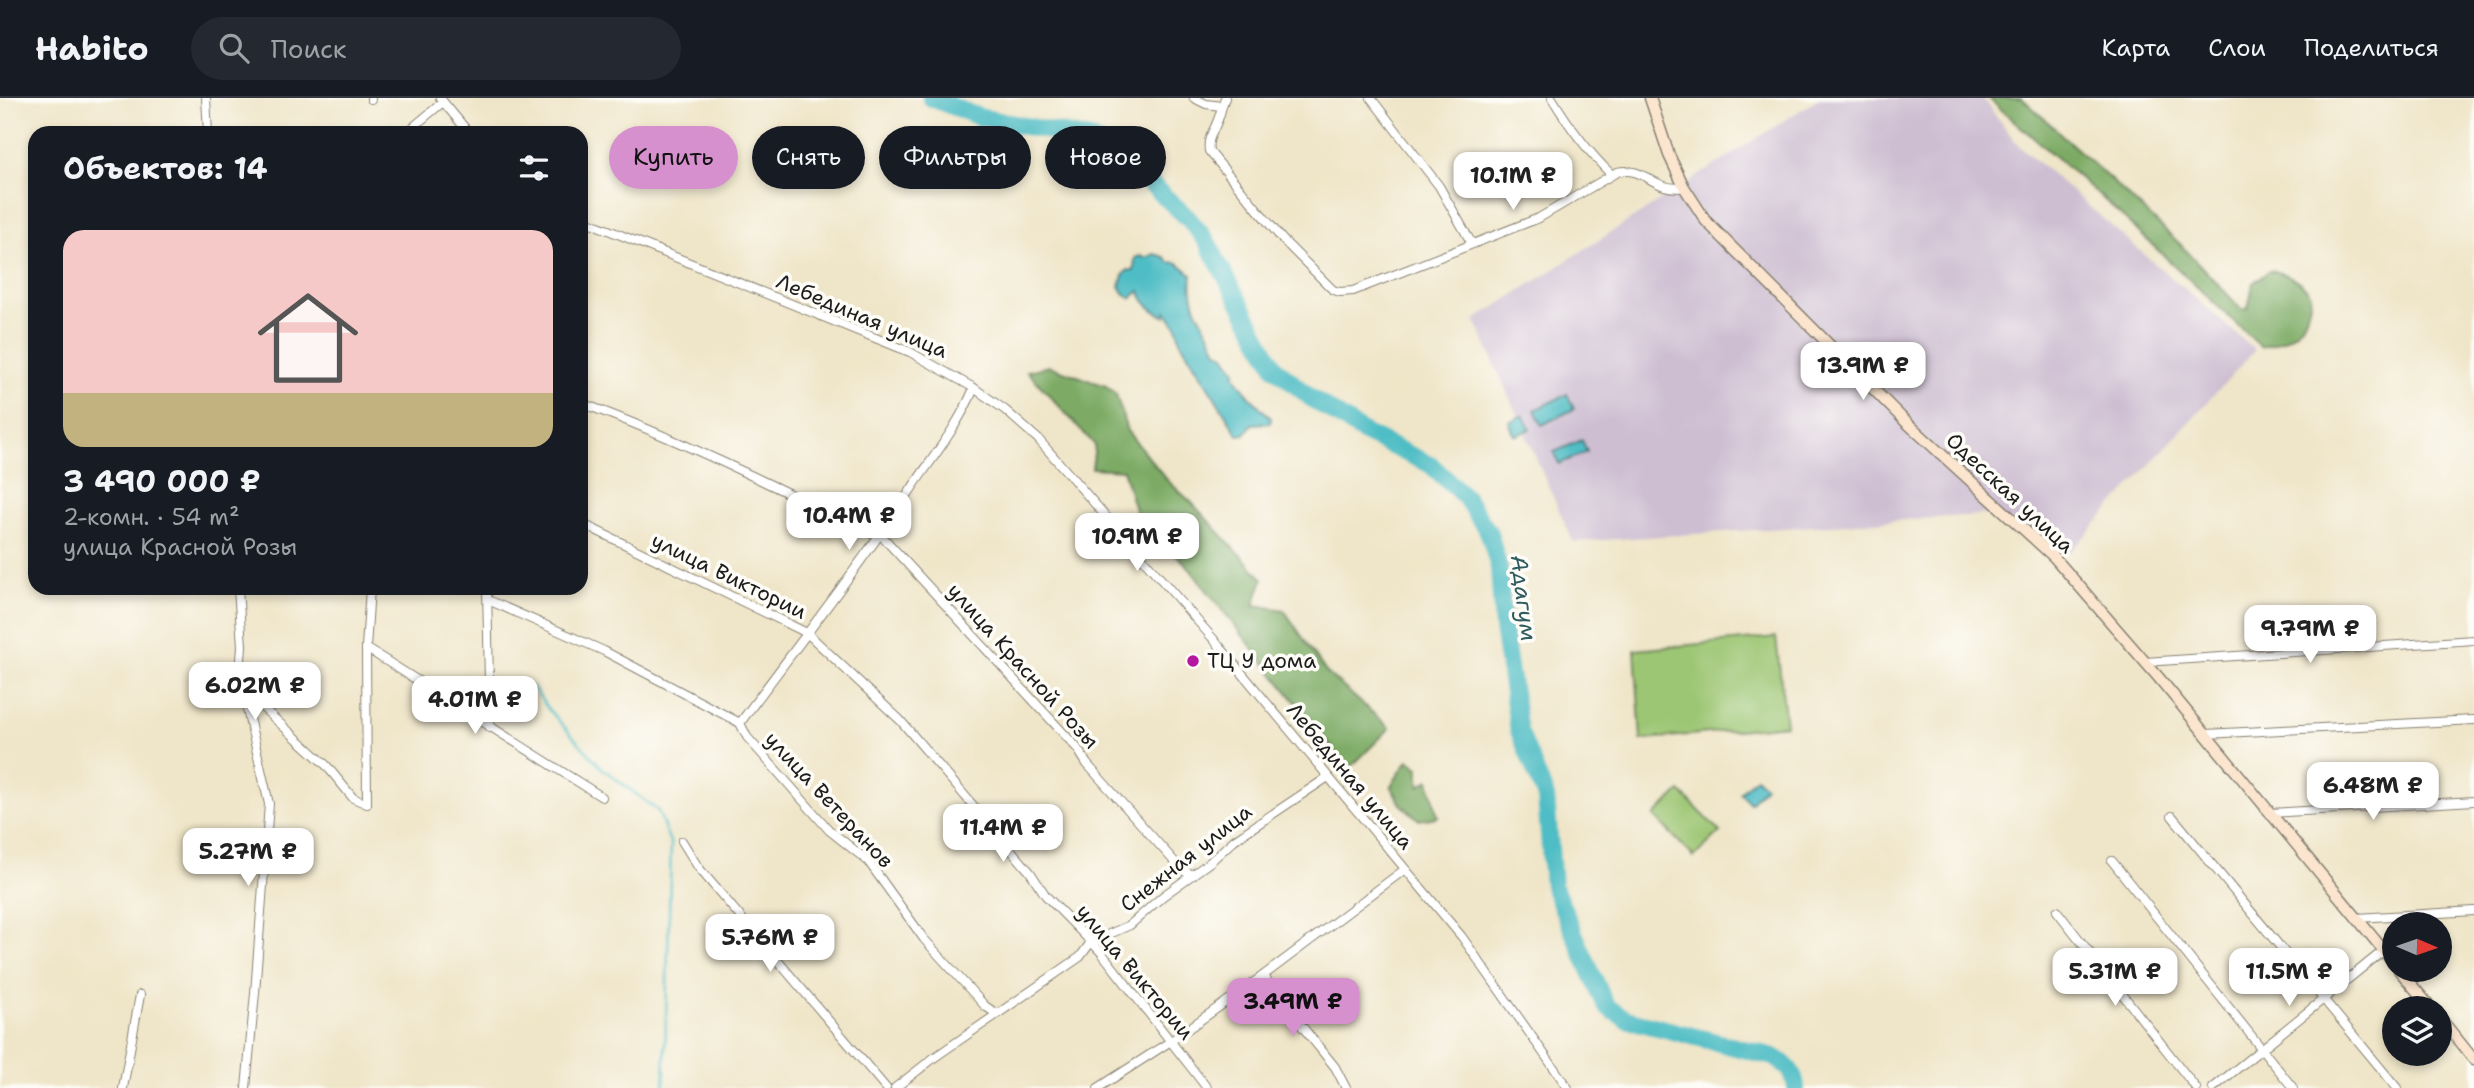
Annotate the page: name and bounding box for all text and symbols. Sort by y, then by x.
search box [191,17,681,80]
text: Habito [35,26,149,71]
icon: search [215,29,253,67]
text: Поиск [271,31,347,66]
text: Карта [2102,32,2170,64]
text: Слои [2208,32,2266,64]
text: Поделиться [2304,32,2439,64]
chip: Купить [609,126,738,189]
chip: Снять [752,126,865,189]
chip: Фильтры [879,126,1031,189]
chip: Новое [1045,126,1166,189]
text: Объектов: 14 [63,148,268,189]
icon: filters [515,149,553,187]
pin: 10.1M ₽ [1448,152,1578,212]
text: 10.1M ₽ [1469,160,1557,190]
street label: Лебединая улица [772,267,952,365]
icon: home [245,275,371,401]
pin: 13.9M ₽ [1798,342,1928,402]
text: 13.9M ₽ [1817,350,1909,380]
street label: Одесская улица [1940,426,2080,560]
text: 3 490 000 ₽ [63,461,261,502]
pin: 10.4M ₽ [784,492,914,552]
text: 10.4M ₽ [802,500,896,530]
text: 2-комн. · 54 m² [63,502,240,532]
pin: 10.9M ₽ [1072,514,1202,573]
text: 10.9M ₽ [1091,521,1183,551]
street label: улица Виктории [647,526,811,626]
text: улица Красной Розы [63,532,297,562]
water label: Адагум [1504,553,1544,643]
street label: улица Красной Розы [941,577,1105,755]
pin: 9.79M ₽ [2245,606,2375,665]
text: 9.79M ₽ [2260,613,2360,643]
place label: ТЦ У дома [1207,647,1316,675]
marker: ТЦ У дома [1185,653,1201,669]
pin: 6.02M ₽ [190,662,320,722]
text: 6.02M ₽ [205,670,305,700]
pin: 4.01M ₽ [410,676,540,736]
text: 4.01M ₽ [428,684,522,714]
street label: Лебединая улица [1280,697,1420,855]
street label: улица Ветеранов [758,726,900,874]
pin: 6.48M ₽ [2308,762,2438,822]
text: 6.48M ₽ [2323,770,2423,800]
street label: Снежная улица [1114,798,1258,918]
pin: 11.4M ₽ [938,804,1068,864]
text: 11.4M ₽ [959,812,1047,842]
pin: 5.27M ₽ [183,828,313,888]
text: 5.27M ₽ [199,836,297,866]
street label: улица Виктории [1070,898,1200,1046]
north arrow [2382,912,2452,982]
map controls [2382,912,2452,1066]
pin: 5.76M ₽ [705,914,835,974]
text: 5.76M ₽ [721,922,819,952]
pin: 5.31M ₽ [2050,948,2180,1008]
pin: 11.5M ₽ [2224,948,2354,1008]
text: 5.31M ₽ [2069,956,2161,986]
text: 11.5M ₽ [2245,956,2333,986]
pin: 3.49M ₽ [1228,978,1358,1038]
text: 3.49M ₽ [1243,986,1343,1016]
button: layers [2382,996,2452,1066]

